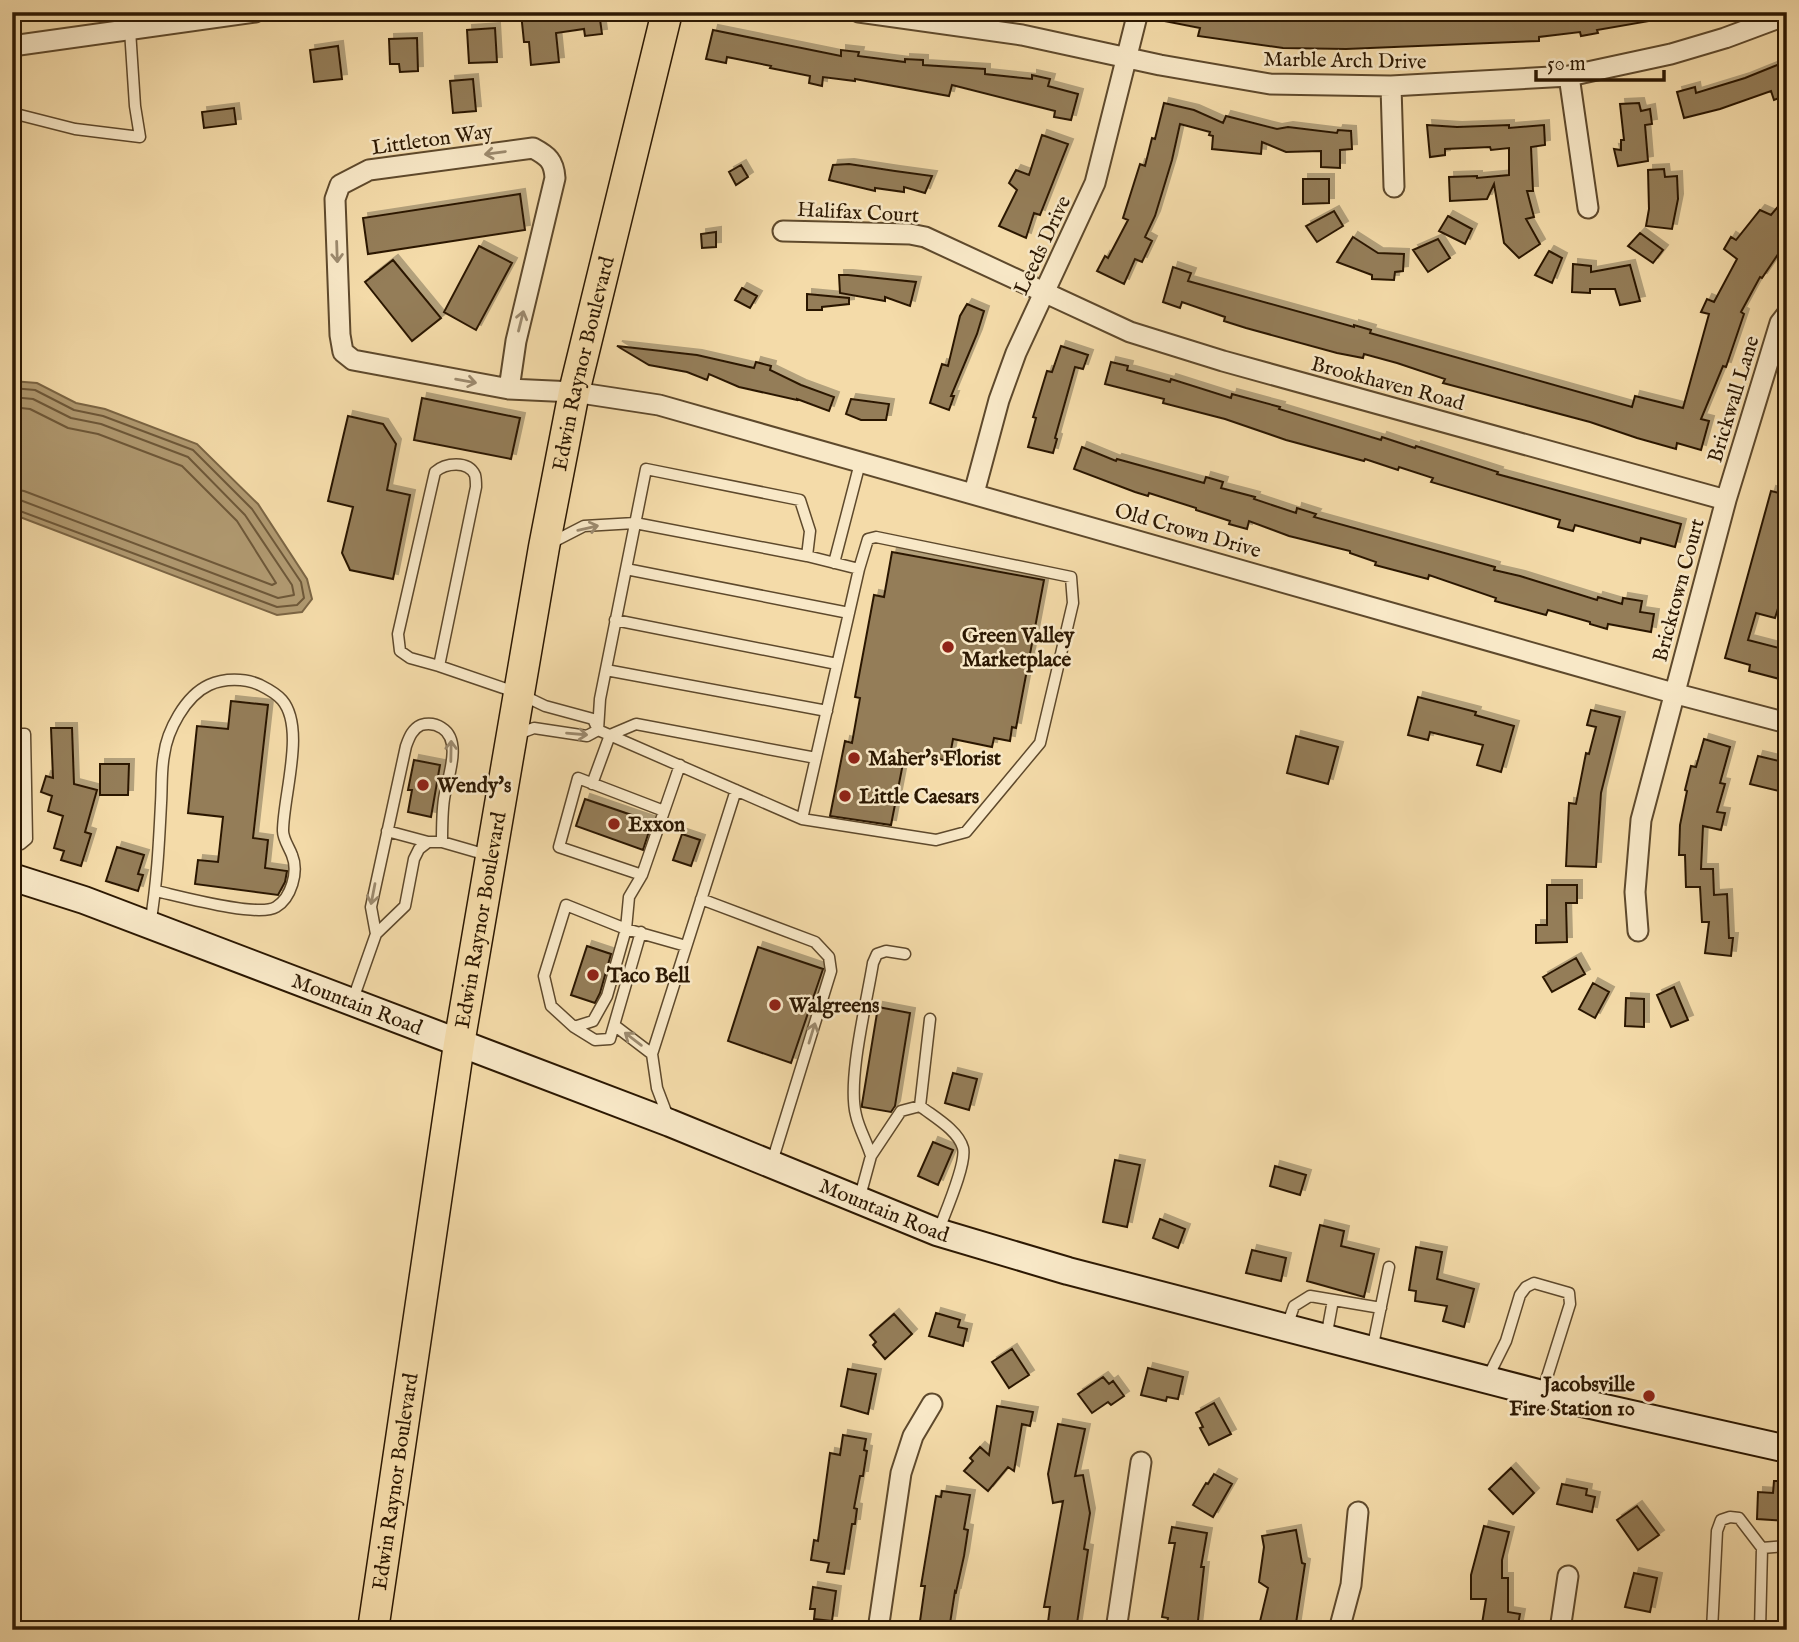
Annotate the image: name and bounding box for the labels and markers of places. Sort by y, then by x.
place label: Green Valley Marketplace [962,623,1075,674]
marker: Green Valley Marketplace [940,639,956,655]
place label: Maher's Florist [868,746,1002,773]
marker: Maher's Florist [846,750,862,766]
place label: Wendy's [436,773,511,800]
marker: Wendy's [415,777,431,793]
place label: Little Caesars [859,784,979,811]
marker: Little Caesars [837,788,853,804]
place label: Exxon [628,812,685,839]
marker: Exxon [606,816,622,832]
place label: Taco Bell [606,963,691,990]
marker: Taco Bell [585,967,601,983]
place label: Walgreens [788,993,880,1020]
marker: Walgreens [767,997,783,1013]
place label: Jacobsville Fire Station 10 [1509,1372,1635,1423]
marker: Jacobsville Fire Station 10 [1641,1388,1657,1404]

